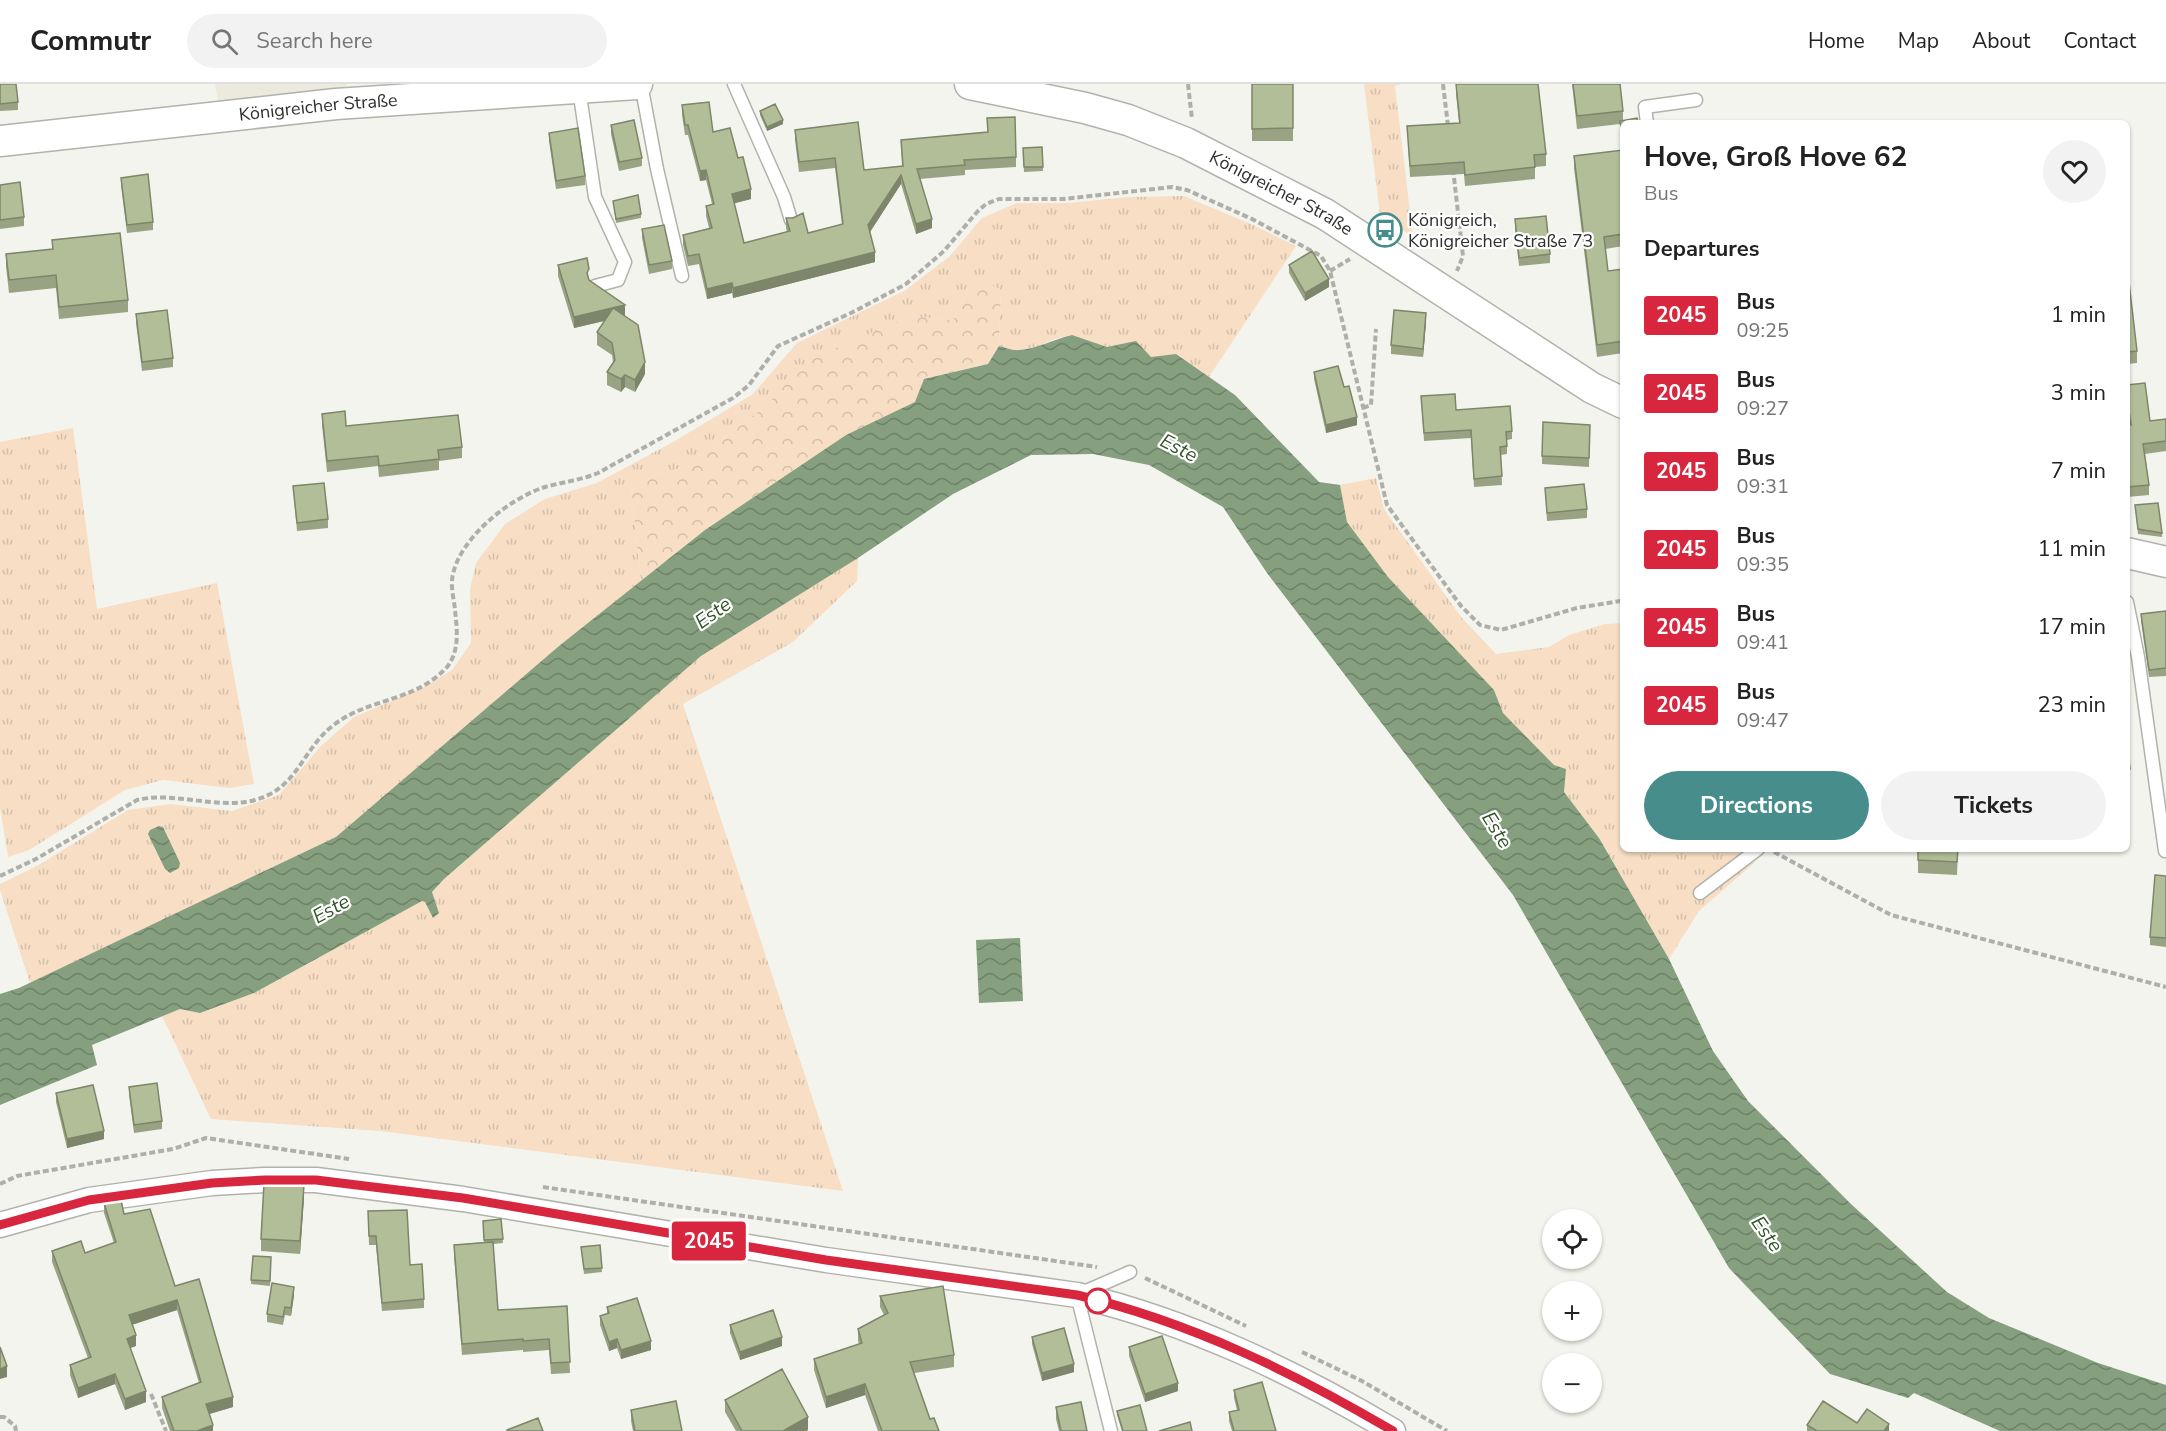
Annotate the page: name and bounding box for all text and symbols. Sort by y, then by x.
search box [187,14,607,68]
text: Commutr [30,22,151,60]
icon: search [208,25,241,58]
text: Search here [256,26,373,56]
text: Home [1808,27,1865,55]
text: Map [1898,27,1939,55]
text: About [1972,27,2030,55]
text: Contact [2063,27,2136,55]
street label: Königreicher Straße [238,88,398,127]
text: Hove, Groß Hove 62 [1644,138,1907,176]
button: heart [2043,140,2106,203]
street label: Königreicher Straße [1205,145,1358,241]
text: Bus [1644,180,1678,207]
place label: Königreich, Königreicher Straße 73 [1408,208,1593,253]
bus stop icon: Königreich, Königreicher Straße 73 [1367,212,1403,248]
text: Departures [1644,234,1759,264]
text: Bus [1736,287,1775,317]
text: 1 min [2051,300,2106,330]
text: 2045 [1656,301,1706,329]
text: 09:25 [1736,317,1789,344]
text: Bus [1736,365,1775,395]
text: 3 min [2051,378,2106,408]
text: 2045 [1656,379,1706,407]
text: 09:27 [1736,395,1789,422]
water label: Este [1156,427,1203,469]
text: Bus [1736,443,1775,473]
text: 7 min [2051,456,2106,486]
text: 2045 [1656,457,1706,485]
text: 09:31 [1736,473,1789,500]
text: Bus [1736,521,1775,551]
text: 11 min [2038,534,2106,564]
text: 2045 [1656,535,1706,563]
text: 09:35 [1736,551,1789,578]
water label: Este [689,591,737,635]
text: Bus [1736,599,1775,629]
text: 17 min [2038,612,2106,642]
text: 2045 [1656,613,1706,641]
text: 09:41 [1736,629,1789,656]
text: Bus [1736,677,1775,707]
text: 23 min [2038,690,2106,720]
text: 2045 [1656,691,1706,719]
text: 09:47 [1736,707,1789,734]
button: Directions [1644,771,1869,840]
button: Tickets [1881,771,2106,840]
water label: Este [1475,806,1519,854]
water label: Este [308,888,355,930]
map controls [1542,1209,1602,1413]
button: locate [1542,1209,1602,1269]
water label: Este [1745,1210,1789,1258]
line badge: 2045 [667,1222,751,1260]
text: 2045 [684,1227,734,1255]
button: + [1542,1281,1602,1341]
unlabelled marker [1085,1288,1111,1314]
button: − [1542,1353,1602,1413]

